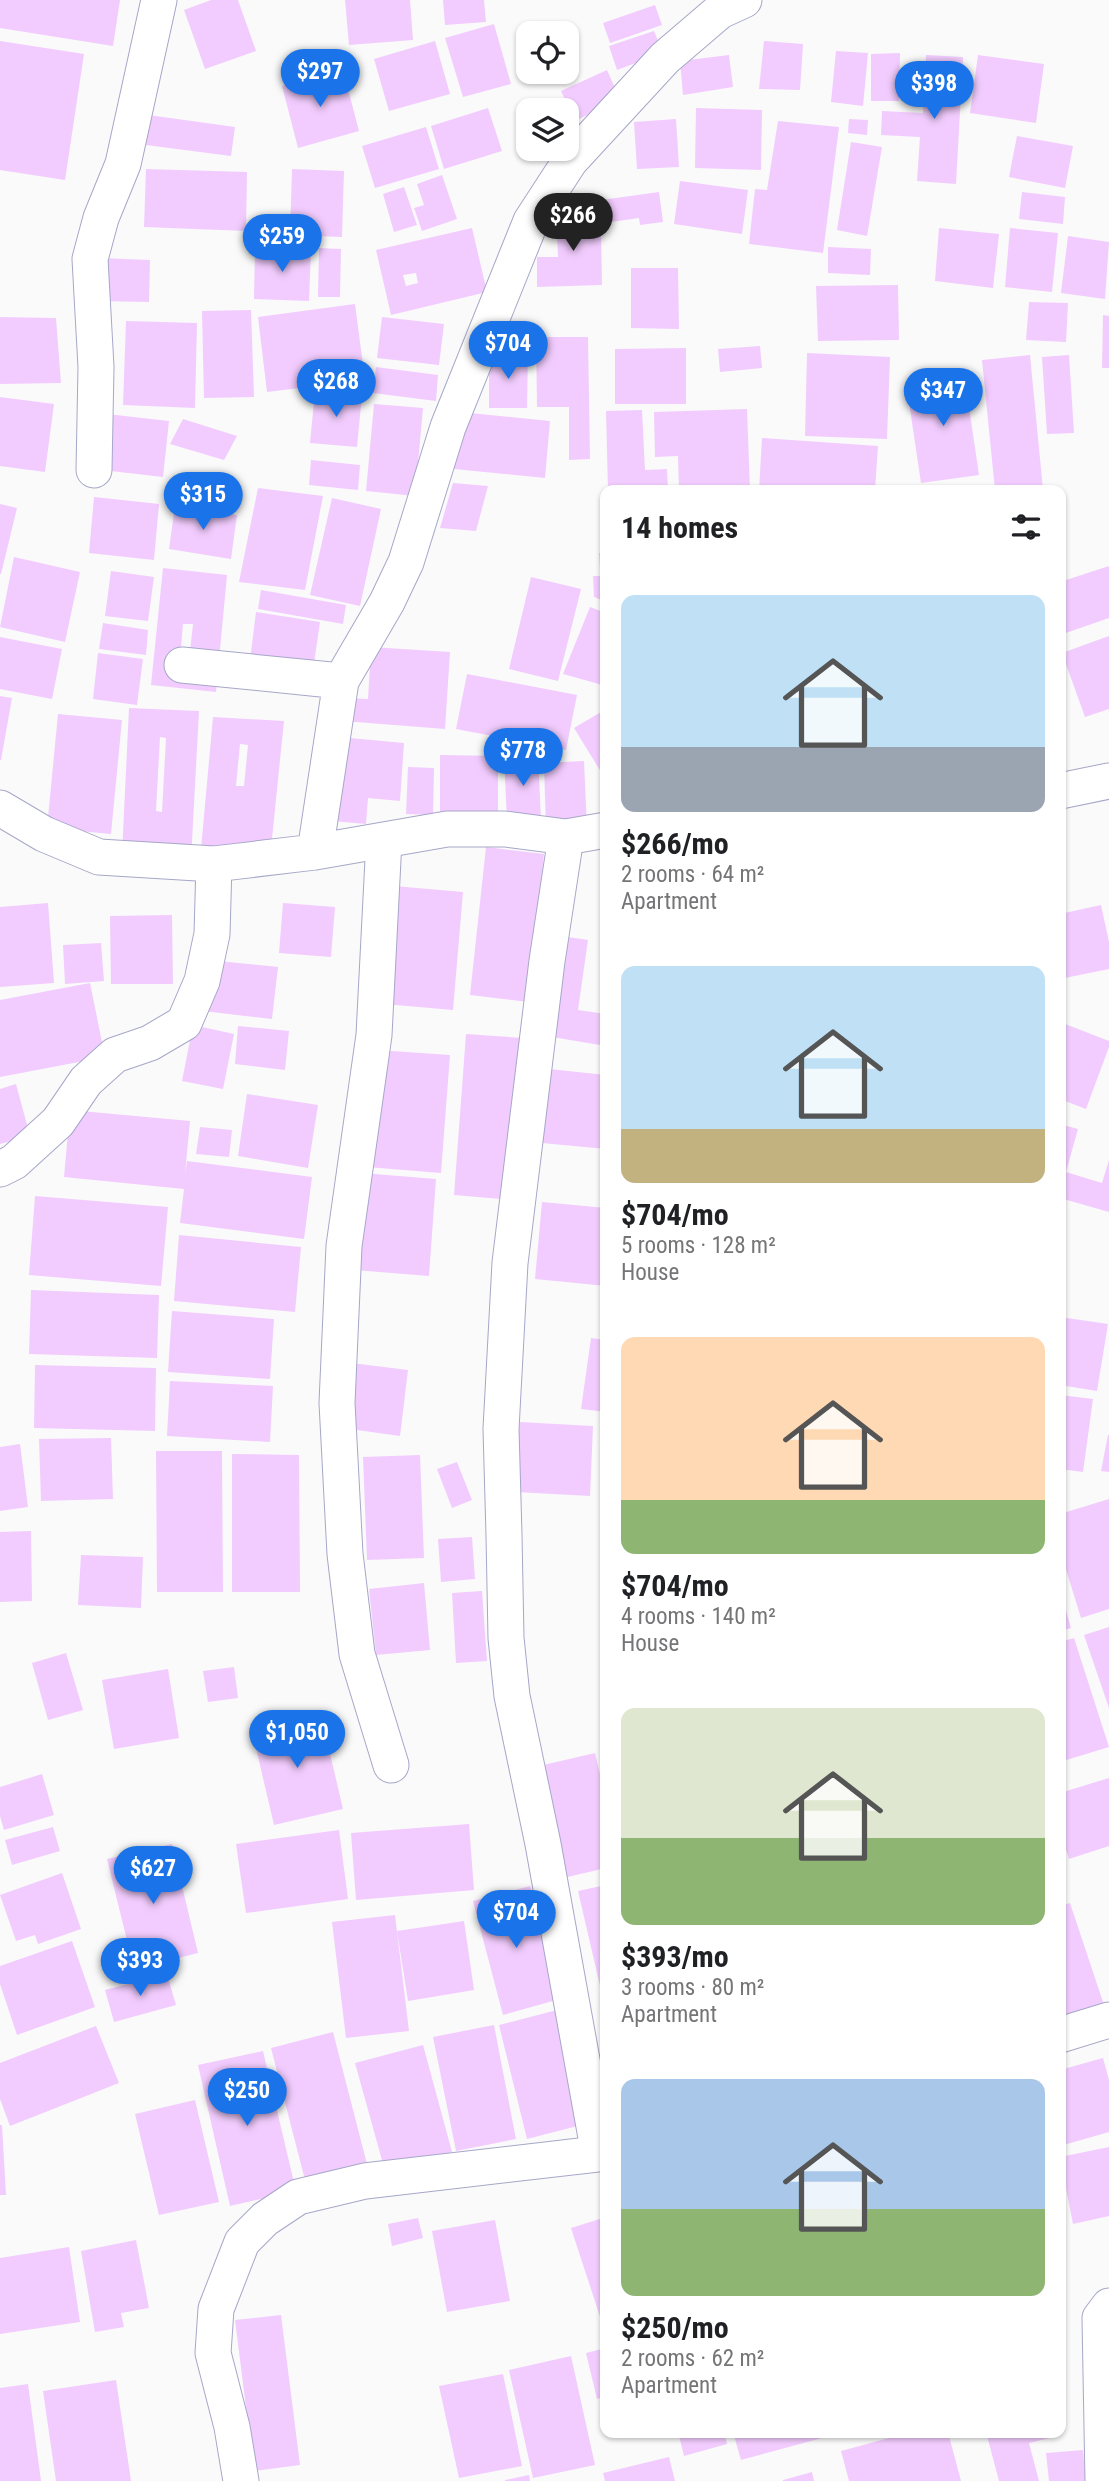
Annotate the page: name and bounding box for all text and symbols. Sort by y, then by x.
map controls [516,21,579,161]
button: locate [516,21,579,84]
pin: $297 [279,50,361,109]
text: $297 [297,58,343,85]
pin: $398 [893,61,975,121]
text: $398 [911,70,957,97]
button: layers [516,98,579,161]
pin: $266 [532,194,614,253]
text: $266 [550,202,596,229]
pin: $259 [241,215,323,274]
text: $259 [259,223,305,250]
pin: $704 [467,322,549,381]
text: $704 [485,330,531,357]
pin: $268 [295,360,377,419]
text: $268 [313,368,359,395]
pin: $347 [902,368,984,428]
text: $347 [920,377,966,404]
pin: $315 [162,472,244,532]
text: $315 [180,481,226,508]
icon: filters [1007,508,1045,546]
text: 14 homes [621,510,738,545]
icon: home [770,640,896,766]
pin: $778 [482,728,564,788]
text: $778 [500,737,546,764]
text: $266/mo [621,826,729,861]
text: 2 rooms · 64 m² [621,861,764,888]
text: Apartment [621,888,717,915]
icon: home [770,1011,896,1137]
text: $704/mo [621,1197,729,1232]
text: 5 rooms · 128 m² [621,1232,776,1259]
text: House [621,1259,679,1286]
icon: home [770,1382,896,1508]
text: $704/mo [621,1568,729,1603]
text: 4 rooms · 140 m² [621,1603,776,1630]
text: House [621,1630,679,1657]
pin: $1,050 [240,1710,354,1770]
text: $1,050 [265,1719,329,1746]
icon: home [770,1753,896,1879]
pin: $627 [112,1846,194,1906]
text: $627 [130,1855,176,1882]
pin: $704 [475,1890,557,1950]
text: $704 [493,1899,539,1926]
pin: $393 [99,1938,181,1998]
text: $393/mo [621,1939,729,1974]
text: $393 [117,1947,163,1974]
text: 3 rooms · 80 m² [621,1974,764,2001]
text: Apartment [621,2001,717,2028]
pin: $250 [206,2068,288,2128]
text: $250 [224,2077,270,2104]
icon: home [770,2124,896,2250]
text: $250/mo [621,2310,729,2345]
text: 2 rooms · 62 m² [621,2345,764,2372]
text: Apartment [621,2372,717,2399]

